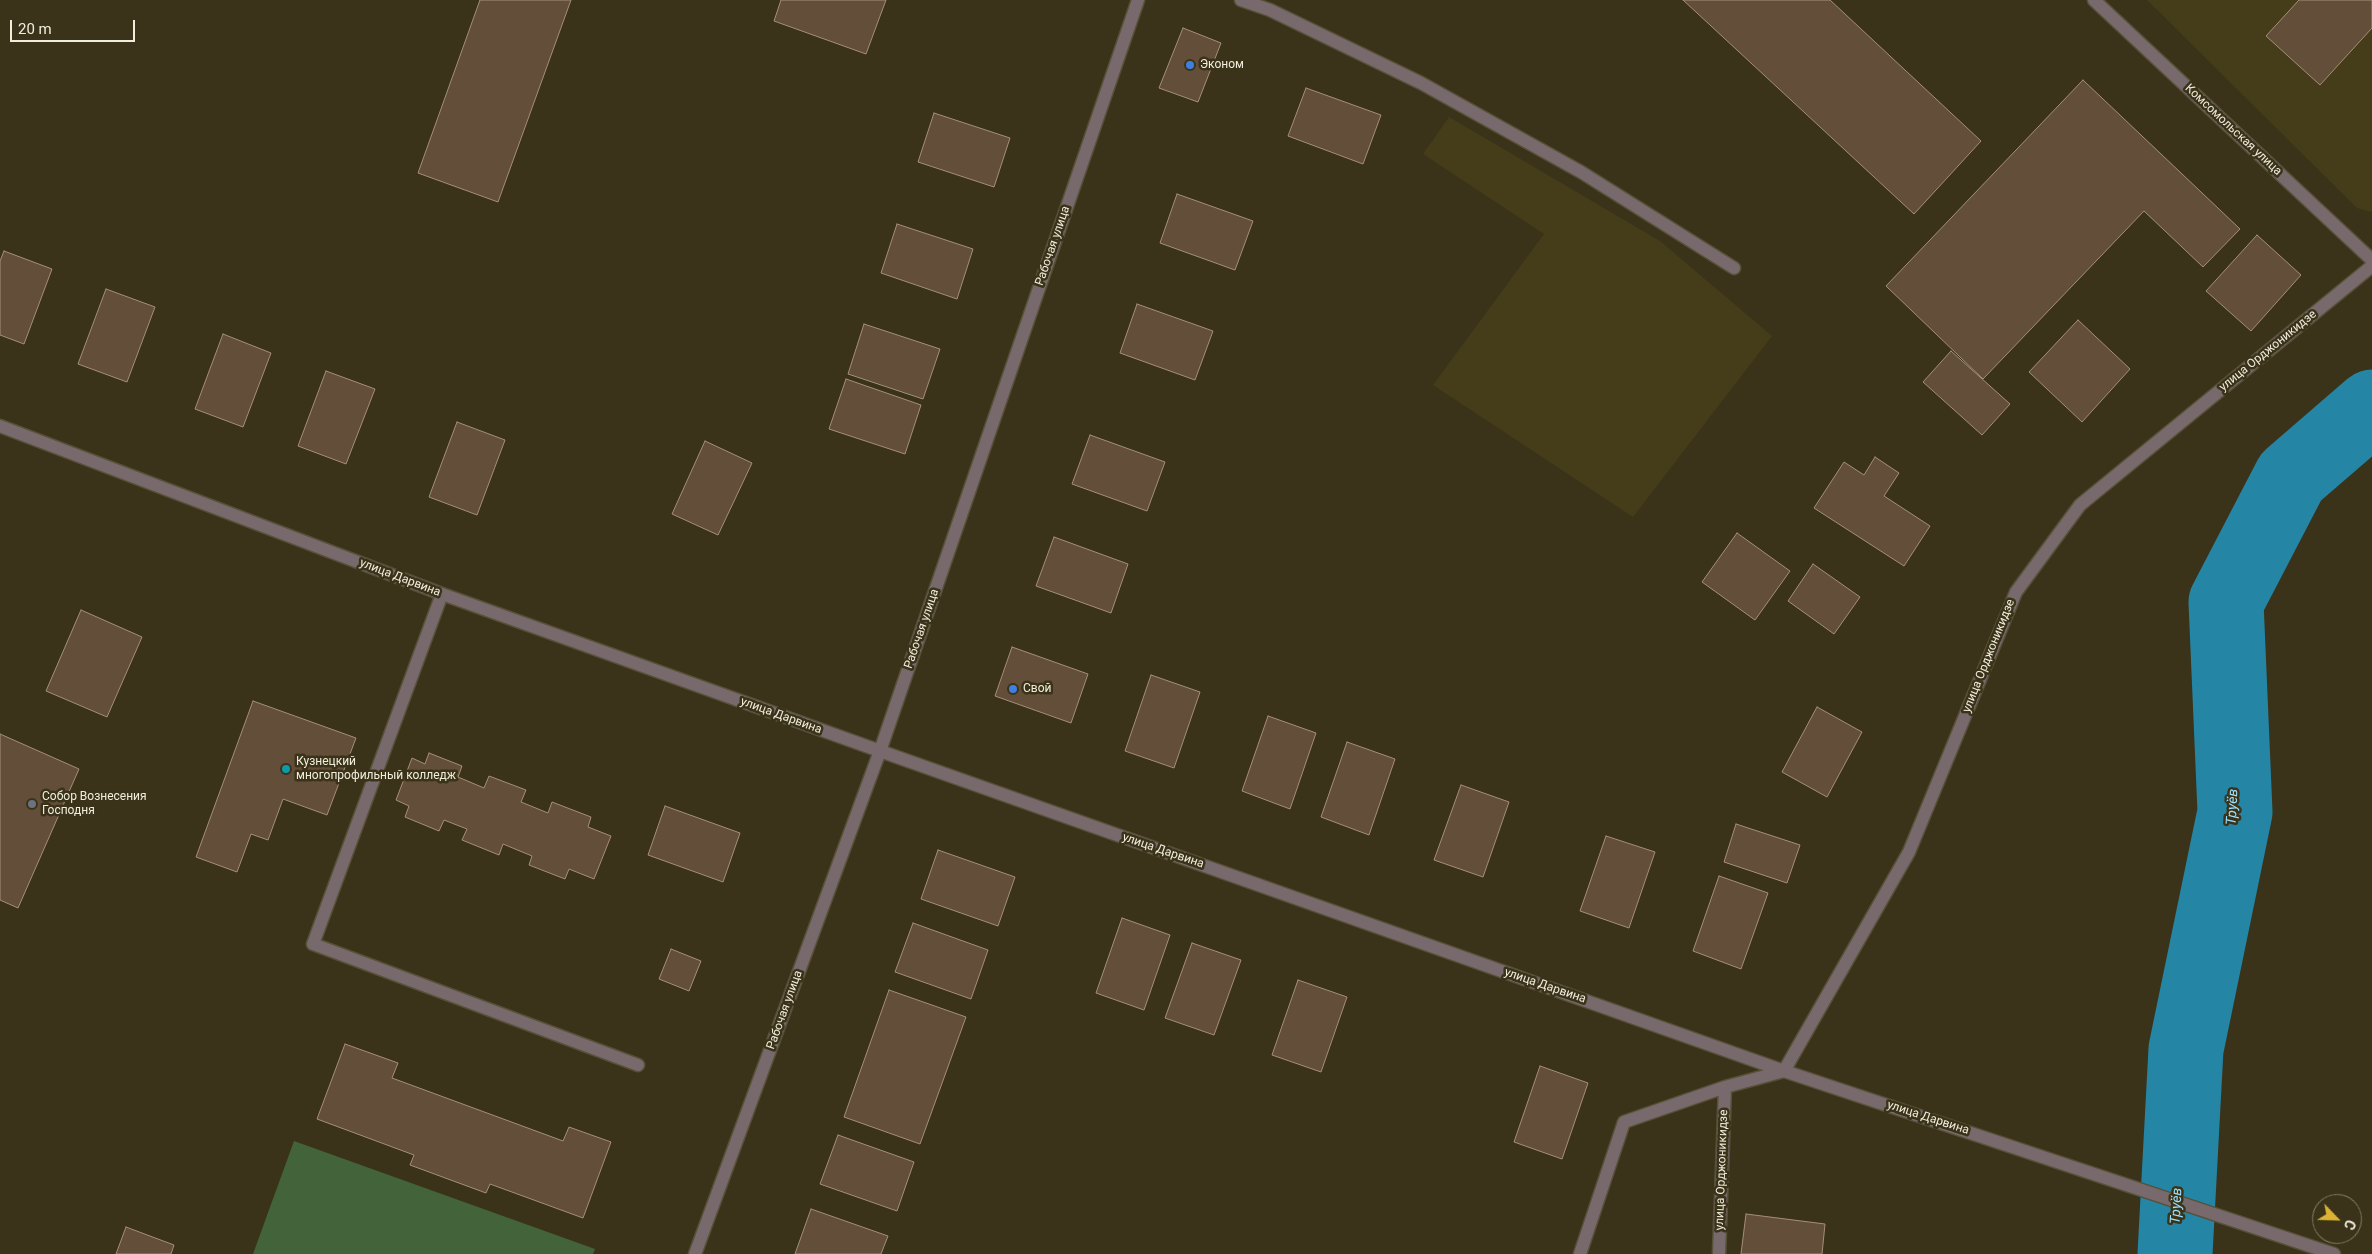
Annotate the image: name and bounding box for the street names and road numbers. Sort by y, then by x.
street label: Комсомольская улица [2182,81,2284,179]
street label: Рабочая улица [1033,204,1073,288]
street label: улица Орджоникидзе [2216,307,2320,395]
street label: улица Дарвина [358,556,442,600]
street label: Рабочая улица [902,587,942,671]
street label: улица Орджоникидзе [1960,597,2018,715]
street label: улица Дарвина [738,695,824,737]
street label: улица Дарвина [1120,830,1206,872]
street label: улица Дарвина [1502,965,1588,1007]
street label: Рабочая улица [764,969,806,1051]
street label: улица Дарвина [1885,1098,1971,1138]
street label: улица Орджоникидзе [1713,1109,1731,1231]

